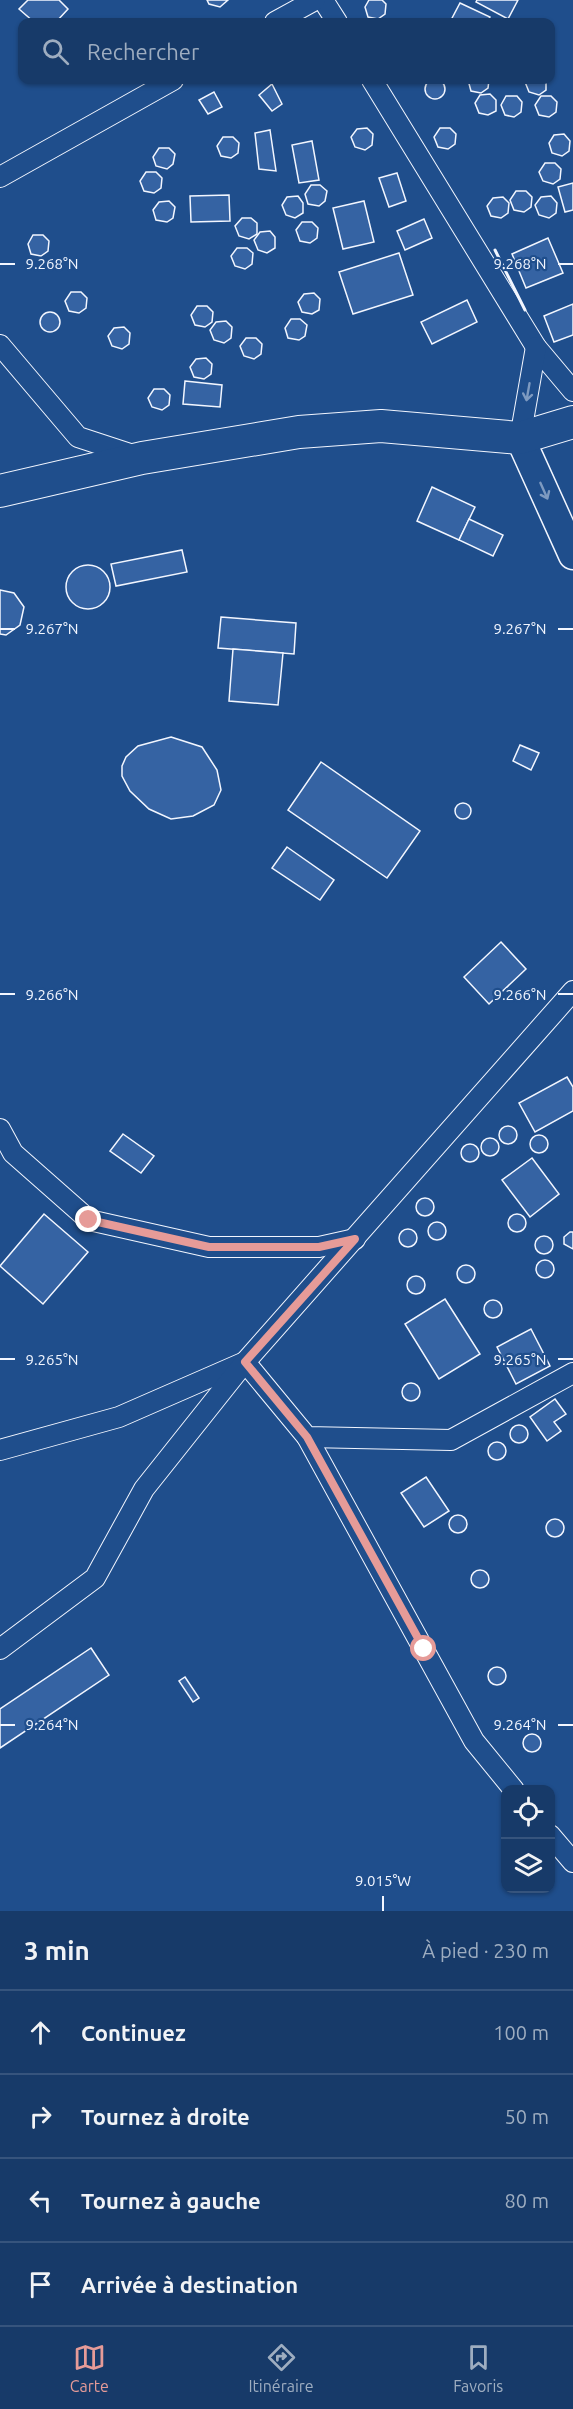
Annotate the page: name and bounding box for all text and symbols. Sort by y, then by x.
search box [18,18,555,84]
icon: search [39,35,72,68]
text: Rechercher [87,39,199,64]
text: 9.268°N [25,255,79,272]
text: 9.268°N [493,255,547,272]
one-way arrow [522,382,533,402]
one-way arrow [539,482,550,500]
text: 9.267°N [25,620,79,637]
text: 9.267°N [493,620,547,637]
text: 9.266°N [25,986,79,1003]
text: 9.266°N [493,986,547,1003]
route end [75,1206,101,1232]
text: 9.265°N [25,1351,79,1368]
text: 9.265°N [493,1351,547,1368]
route start [410,1635,436,1661]
text: 9.264°N [25,1716,79,1733]
text: 9.264°N [493,1716,547,1733]
map controls [501,1785,555,1893]
button: locate [501,1785,555,1839]
button: layers [501,1839,555,1893]
text: 9.015°W [355,1872,411,1889]
text: 3 min [24,1936,90,1965]
text: À pied · 230 m [422,1939,549,1962]
icon: ahead [24,2016,57,2049]
text: Continuez [81,2020,186,2045]
text: 100 m [493,2021,549,2044]
icon: right [24,2100,57,2133]
text: Tournez à droite [81,2104,250,2129]
text: 50 m [505,2105,549,2128]
icon: left [24,2184,57,2217]
text: Tournez à gauche [81,2188,261,2213]
text: 80 m [505,2189,549,2212]
icon: arrive [24,2268,57,2301]
text: Arrivée à destination [81,2272,298,2297]
tab: Carte [70,2341,109,2395]
tab: Itinéraire [248,2341,314,2395]
tab: Favoris [453,2341,503,2395]

